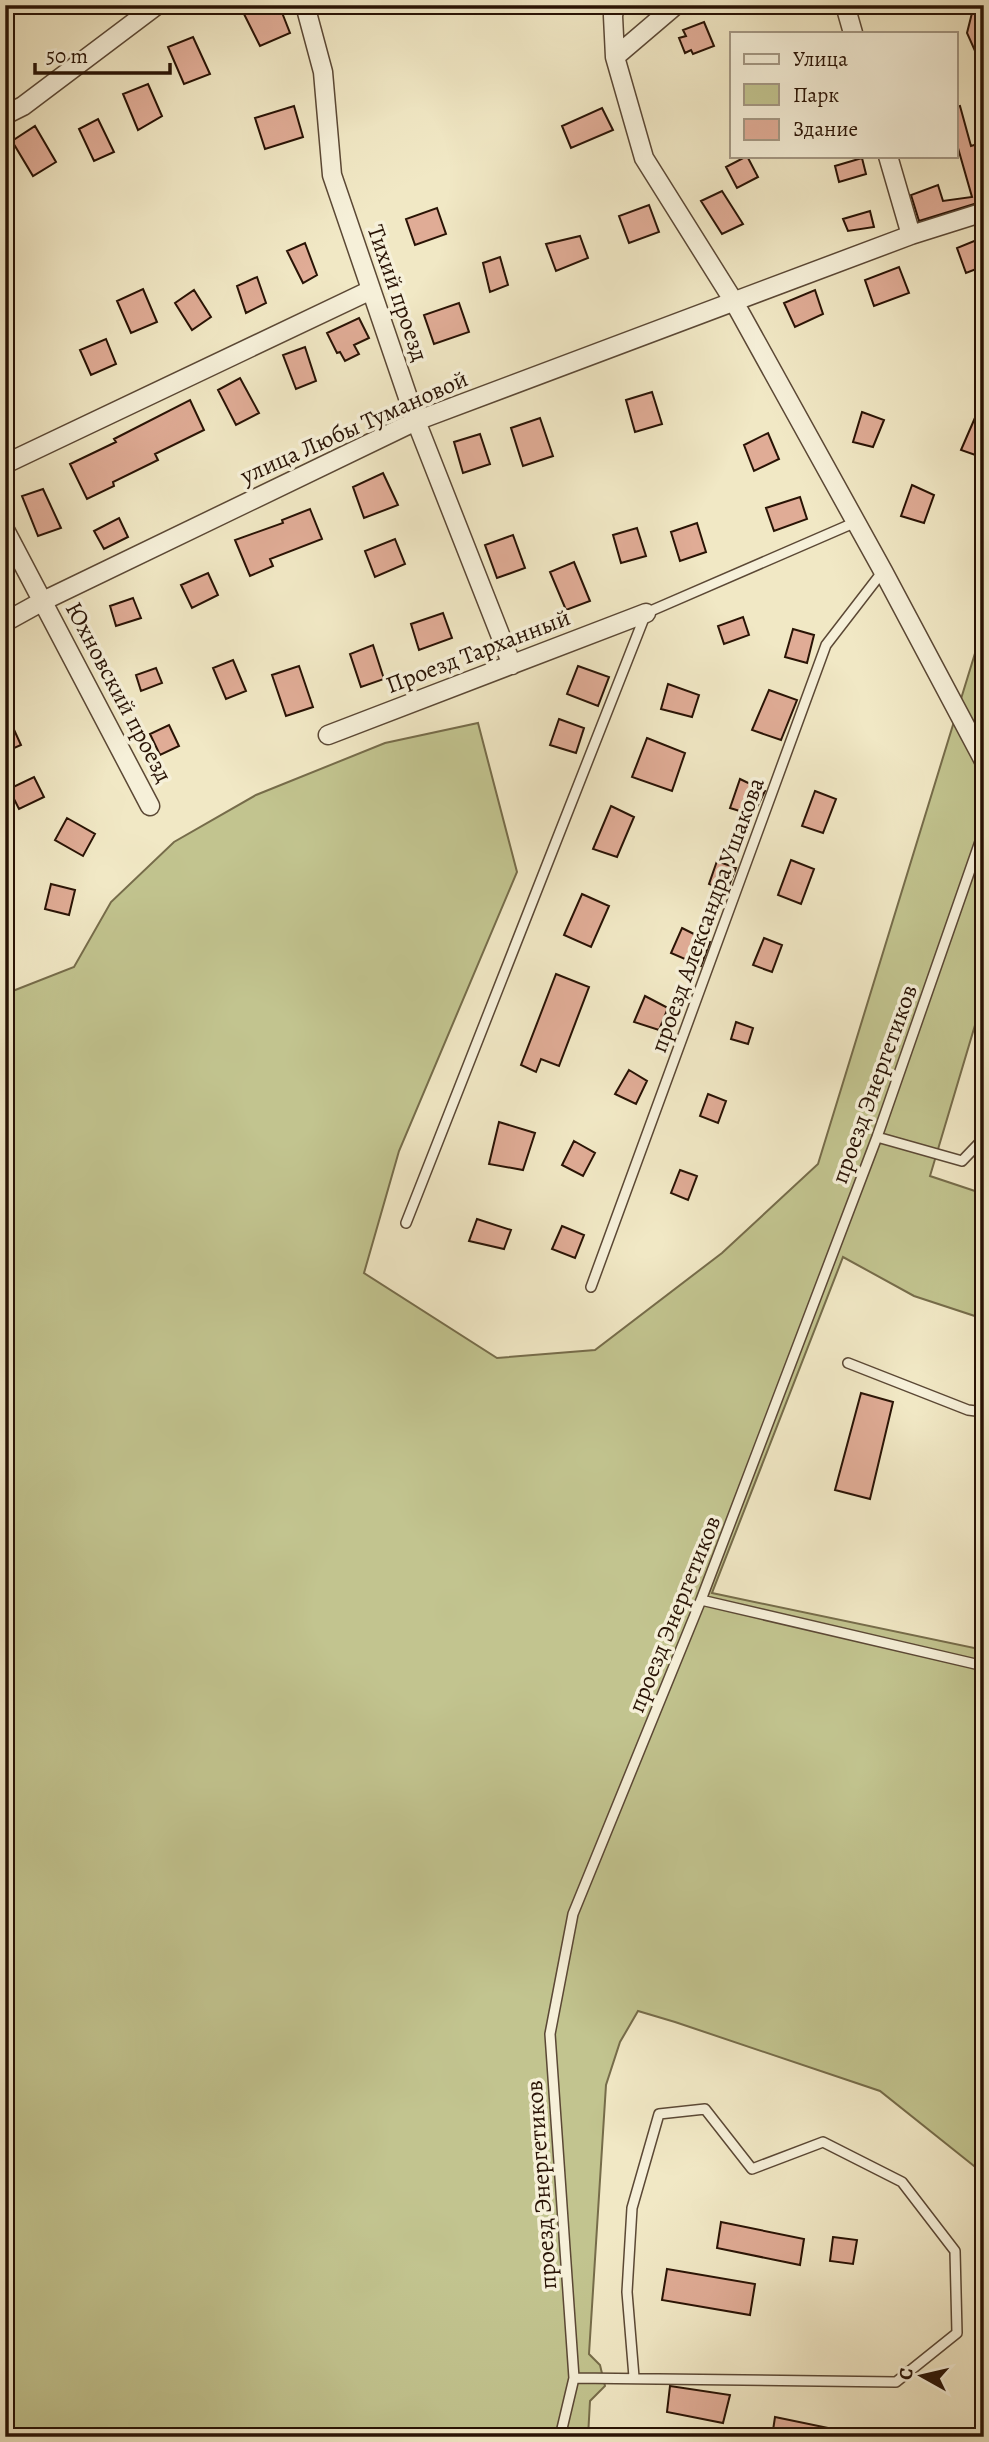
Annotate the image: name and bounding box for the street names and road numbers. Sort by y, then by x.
street label: Тихий проезд [360,220,436,366]
street label: улица Любы Тумановой [234,362,473,492]
street label: Юхновский проезд [58,596,180,788]
street label: Проезд Тарханный [381,601,575,701]
street label: проезд Александра Ушакова [642,773,772,1057]
street label: проезд Энергетиков [823,980,925,1188]
street label: проезд Энергетиков [620,1511,728,1717]
street label: проезд Энергетиков [518,2079,564,2291]

